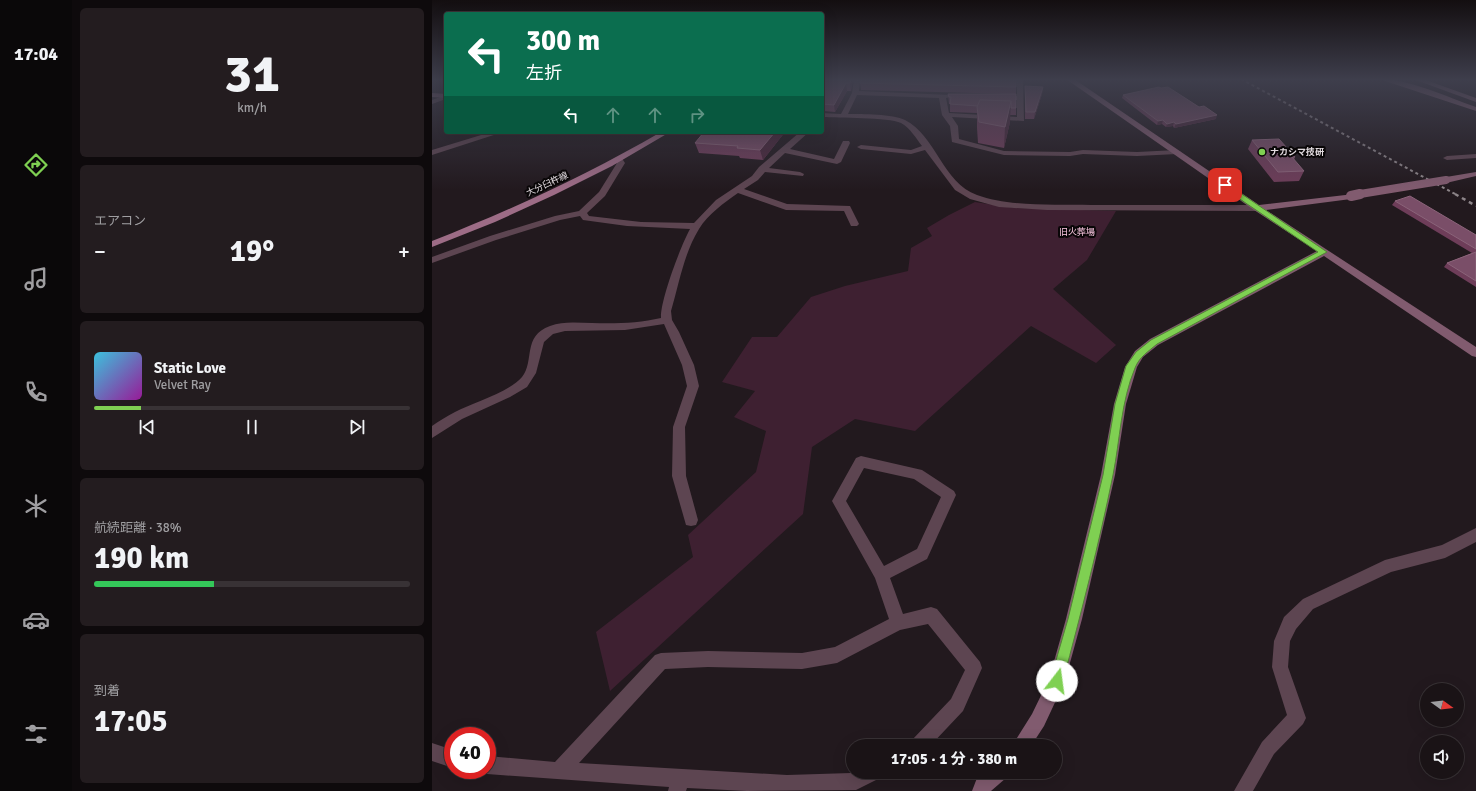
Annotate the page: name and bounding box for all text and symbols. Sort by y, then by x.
text: 300 m [526,24,600,58]
icon: left [460,28,512,80]
text: 31 [224,42,280,106]
text: 17:04 [14,43,58,65]
text: 左折 [526,62,562,84]
text: km/h [237,100,267,116]
icon: left [560,104,582,126]
icon: ahead [602,104,624,126]
icon: ahead [644,104,666,126]
icon: right [686,104,708,126]
marker: ナカシマ技研 [1257,147,1267,157]
place label: ナカシマ技研 [1270,147,1324,158]
icon: directions [22,151,50,179]
pin [1208,168,1242,202]
street label: 大分臼杵線 [524,170,571,199]
icon: arrive [1214,174,1236,196]
text: エアコン [94,213,146,229]
park label: 旧火葬場 [1059,227,1095,238]
text: 19° [230,233,274,270]
text: − [94,238,106,265]
text: + [398,238,410,265]
icon: music [22,265,50,293]
text: Static Love [154,359,226,377]
text: Velvet Ray [154,377,211,393]
icon: phone [22,378,50,406]
icon: previous [136,416,158,438]
icon: pause [241,416,263,438]
icon: next [346,416,368,438]
icon: climate [22,492,50,520]
text: 航続距離 · 38% [94,520,182,536]
text: 190 km [94,540,189,577]
icon: car [22,606,50,634]
position arrow [1036,660,1078,702]
text: 到着 [94,683,120,699]
north arrow [1420,683,1464,727]
map controls [1420,683,1464,779]
text: 17:05 [94,703,168,740]
icon: filters [22,720,50,748]
speed limit sign: 40 [444,727,496,779]
button: sound [1420,735,1464,779]
text: 17:05 · 1 分 · 380 m [891,750,1017,768]

